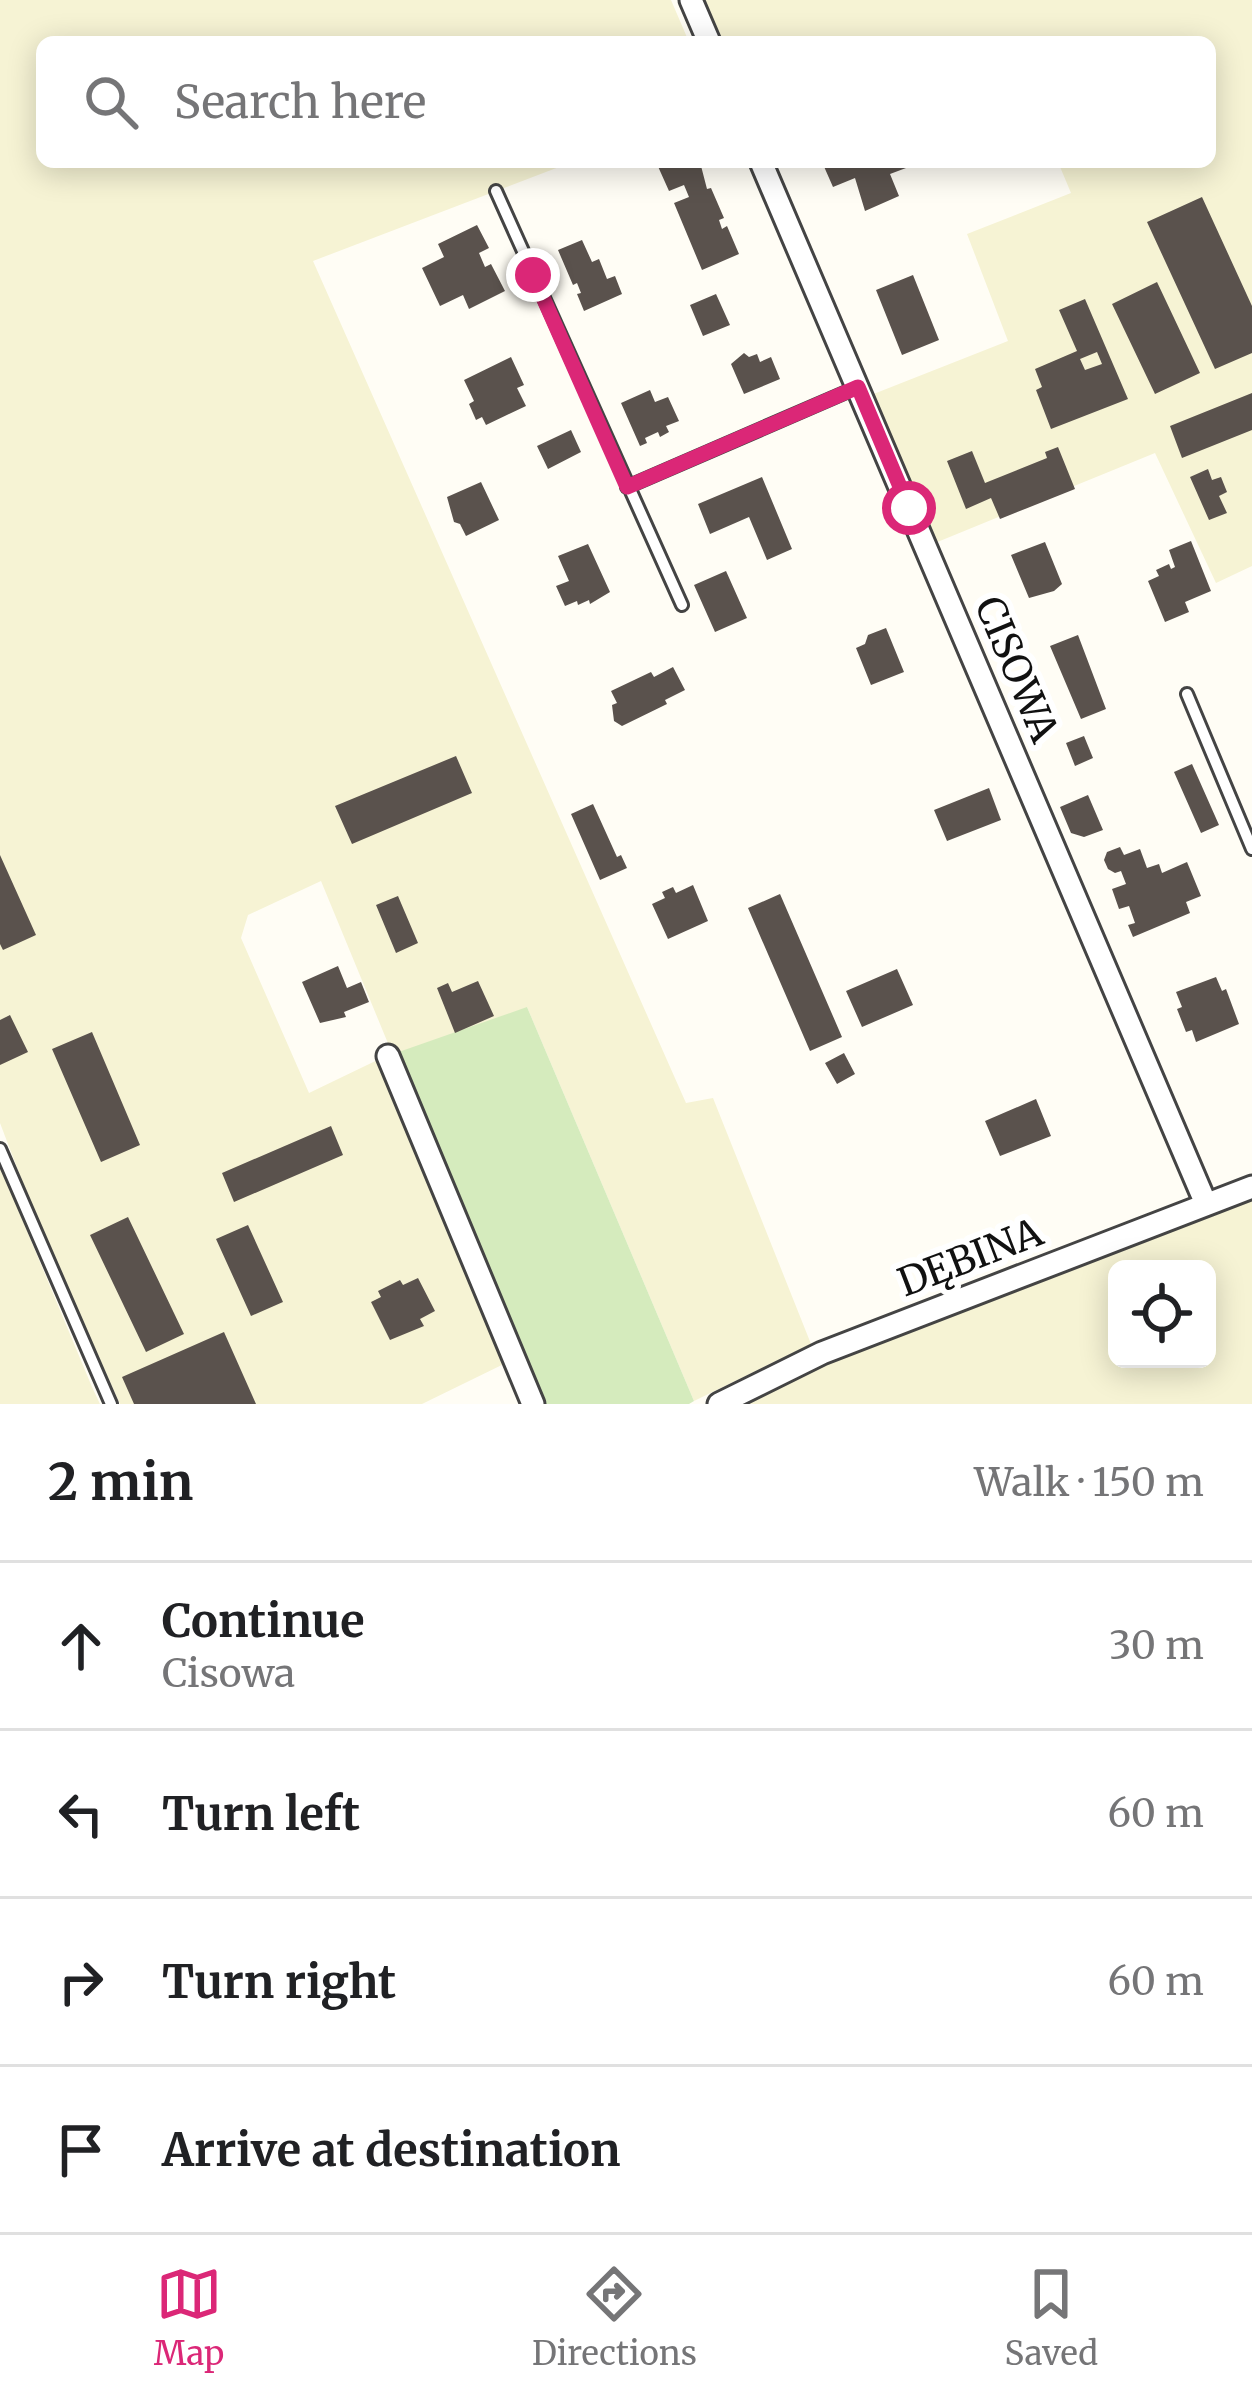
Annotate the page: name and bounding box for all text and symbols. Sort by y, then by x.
search box [36,36,1216,168]
icon: search [78,69,144,135]
text: Search here [174,74,426,130]
route end [506,248,560,302]
route start [882,481,936,535]
street label: CISOWA [964,589,1069,750]
street label: DĘBINA [891,1207,1050,1307]
map controls [1108,1260,1216,1368]
button: locate [1108,1260,1216,1368]
text: 2 min [48,1450,193,1514]
text: Walk · 150 m [974,1458,1204,1507]
text: Continue [162,1593,364,1649]
icon: ahead [48,1613,114,1679]
text: 30 m [1109,1621,1204,1670]
text: Cisowa [162,1649,295,1698]
icon: left [48,1781,114,1847]
text: Turn left [162,1786,360,1842]
text: 60 m [1107,1789,1204,1838]
icon: right [48,1949,114,2015]
text: Turn right [162,1954,396,2010]
text: 60 m [1107,1957,1204,2006]
icon: arrive [48,2117,114,2183]
text: Arrive at destination [162,2122,620,2178]
tab: Map [154,2261,224,2374]
tab: Directions [532,2261,697,2374]
tab: Saved [1005,2261,1098,2374]

